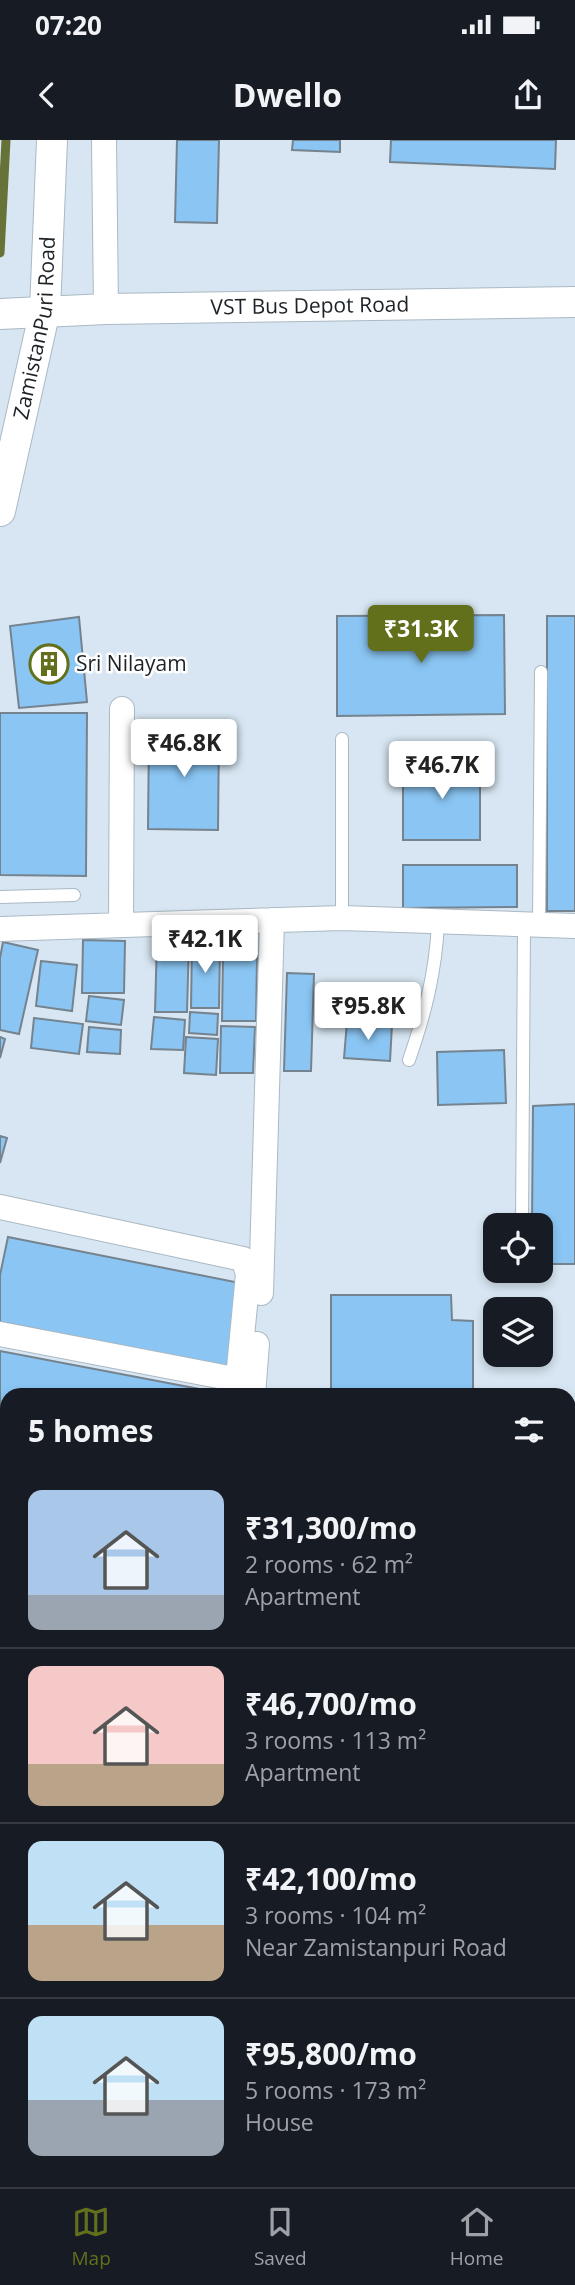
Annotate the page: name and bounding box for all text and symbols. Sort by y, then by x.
text: 07:20 [35,7,102,43]
text: Dwello [233,73,342,116]
icon: back [28,76,66,114]
icon: share [509,76,547,114]
street label: ZamistanPuri Road [6,236,61,422]
street label: VST Bus Depot Road [210,289,409,320]
pin: ₹31.3K [364,606,478,665]
text: ₹31.3K [384,612,458,644]
building icon: Sri Nilayam [28,643,70,685]
place label: Sri Nilayam [76,649,187,677]
pin: ₹46.8K [127,720,241,779]
text: ₹46.8K [147,726,221,758]
pin: ₹46.7K [385,742,499,801]
text: ₹46.7K [405,748,479,780]
pin: ₹42.1K [148,916,262,975]
text: ₹42.1K [168,922,242,954]
pin: ₹95.8K [311,982,425,1042]
text: ₹95.8K [331,989,405,1021]
map controls [483,1213,553,1367]
button: locate [483,1213,553,1283]
button: layers [483,1297,553,1367]
text: 5 homes [28,1410,153,1451]
icon: filters [510,1411,548,1449]
text: ₹31,300/mo [245,1507,417,1548]
icon: home [84,1518,168,1602]
text: 2 rooms · 62 m² [245,1548,413,1580]
text: Apartment [245,1580,361,1612]
text: ₹46,700/mo [245,1683,417,1724]
icon: home [84,1694,168,1778]
text: 3 rooms · 113 m² [245,1724,426,1756]
text: Apartment [245,1756,361,1788]
text: ₹42,100/mo [245,1858,417,1899]
icon: home [84,1869,168,1953]
text: 3 rooms · 104 m² [245,1899,426,1931]
text: Near Zamistanpuri Road [245,1931,507,1963]
text: ₹95,800/mo [245,2033,417,2074]
icon: home [84,2044,168,2128]
text: 5 rooms · 173 m² [245,2074,426,2106]
text: House [245,2106,314,2138]
tab: Map [72,2203,111,2271]
tab: Saved [254,2203,307,2271]
tab: Home [450,2203,503,2271]

